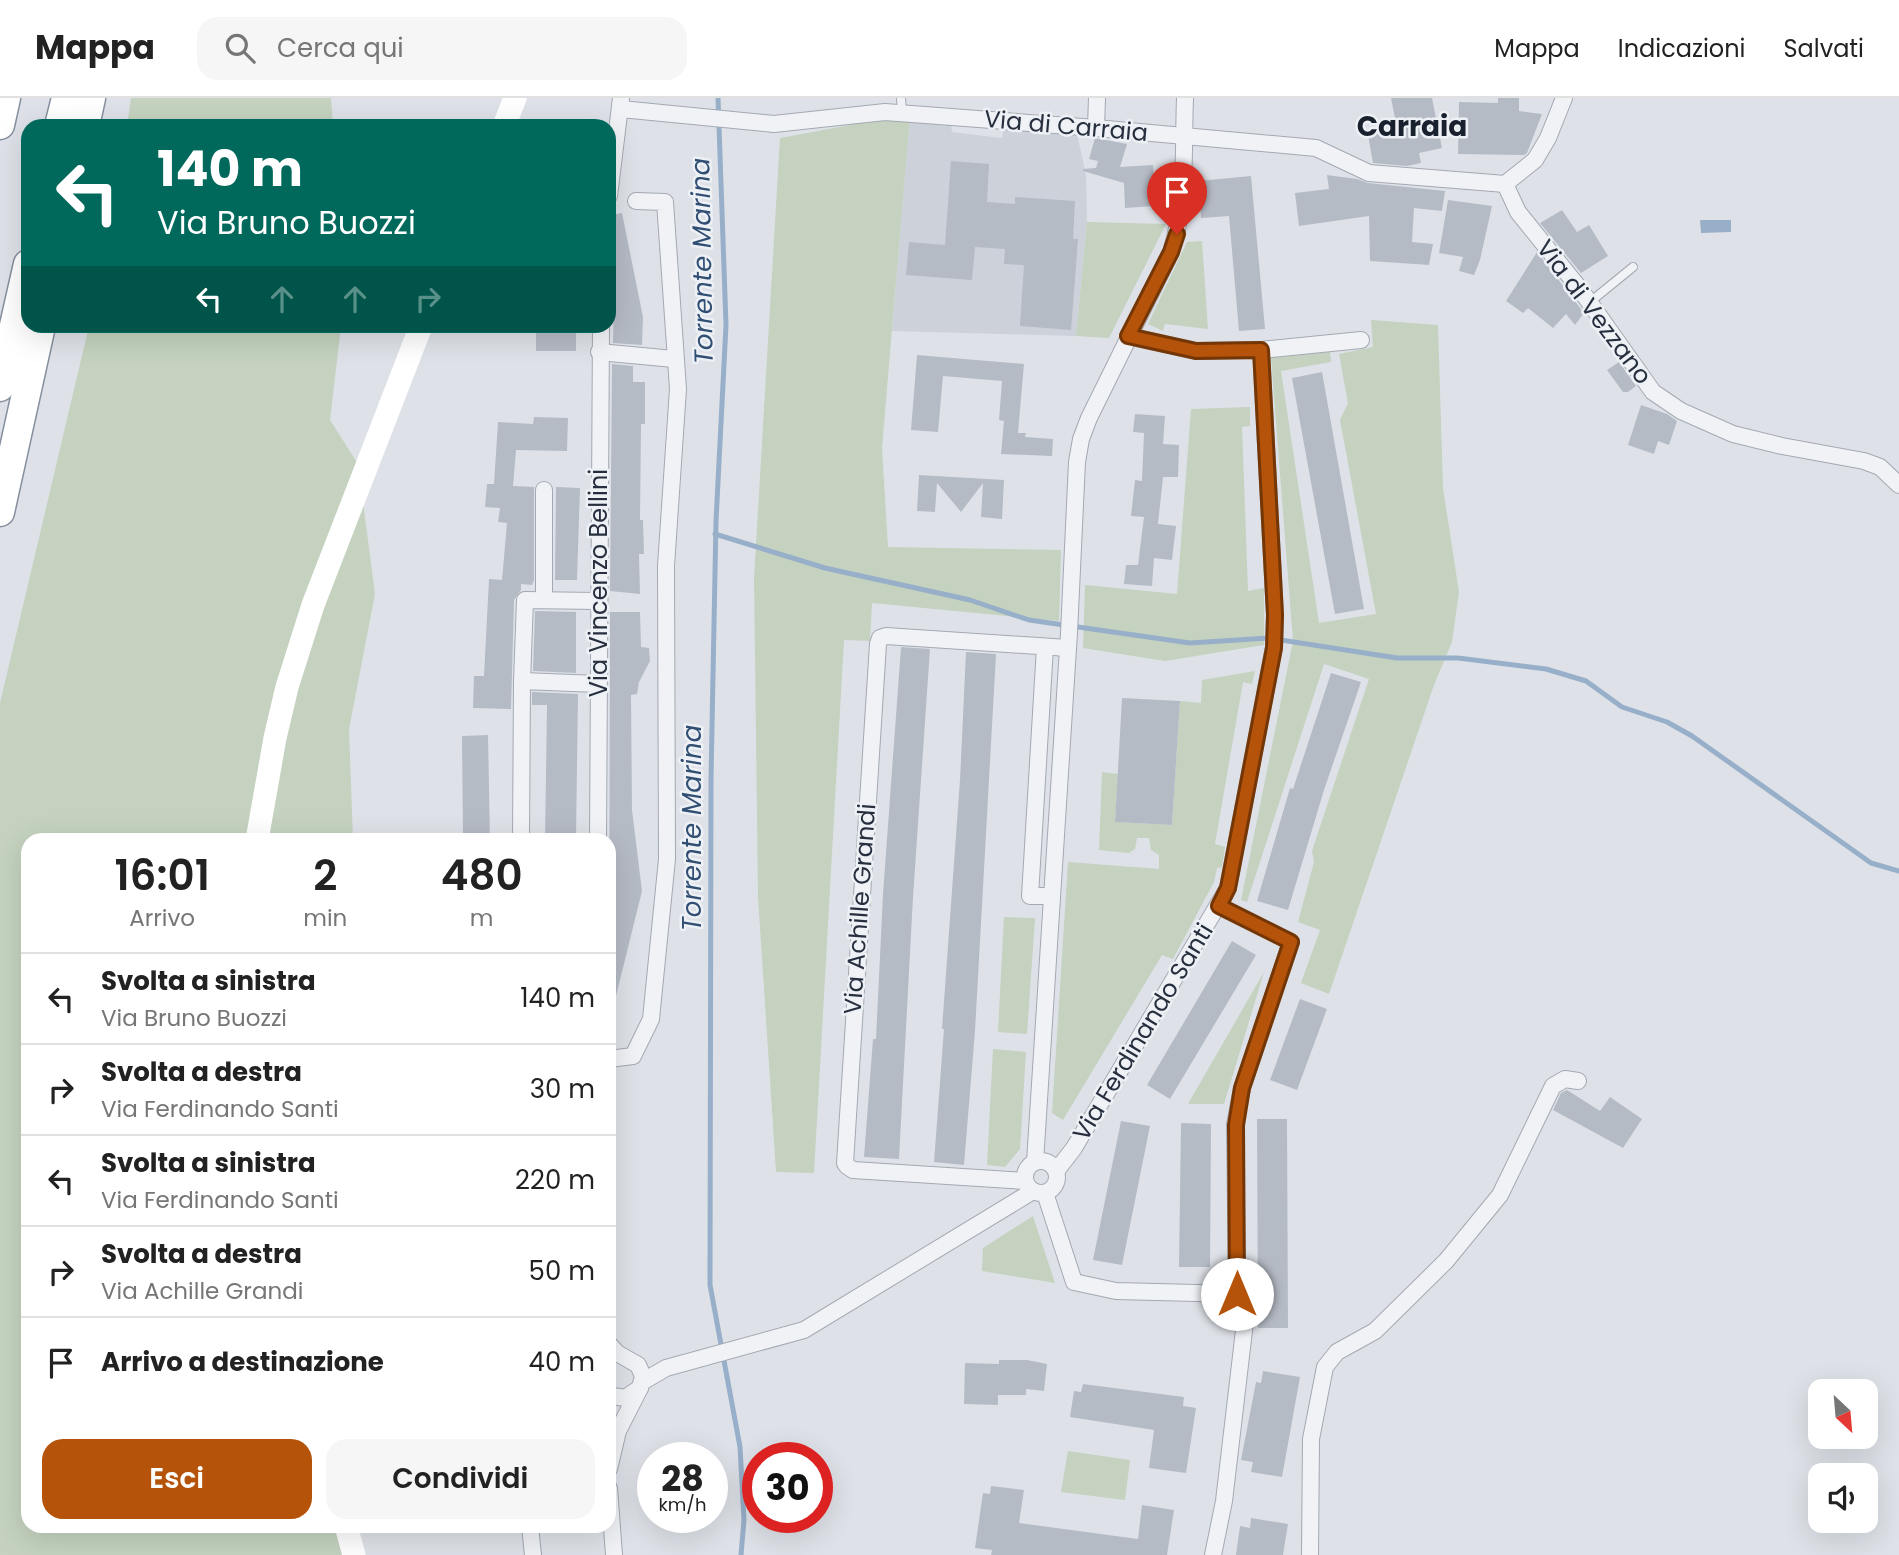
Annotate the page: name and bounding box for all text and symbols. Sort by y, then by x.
search box [197,17,687,80]
text: Mappa [35,24,155,71]
icon: search [221,29,259,67]
text: Cerca qui [277,30,404,66]
text: Mappa [1494,32,1580,65]
text: Indicazioni [1618,32,1745,65]
text: Salvati [1783,32,1864,65]
street label: Via di Carraia [983,102,1149,149]
district label: Carraia [1357,107,1467,146]
text: 140 m [157,135,303,203]
icon: left [42,147,133,238]
water label: Torrente Marina [682,157,722,365]
pin [1147,162,1207,234]
icon: arrive [1158,173,1196,211]
text: Via Bruno Buozzi [157,200,416,245]
street label: Via di Vezzano [1529,233,1660,391]
icon: left [190,280,228,318]
icon: ahead [263,280,301,318]
icon: ahead [336,280,374,318]
icon: right [409,280,447,318]
street label: Via Vincenzo Bellini [582,469,615,697]
water label: Torrente Marina [674,725,710,931]
street label: Via Achille Grandi [836,802,883,1015]
text: 16:01 [114,846,210,905]
text: 2 [313,846,337,905]
text: 480 [441,846,523,905]
text: Arrivo [129,902,195,934]
text: min [303,902,347,934]
text: m [470,902,493,934]
street label: Via Ferdinando Santi [1065,917,1221,1147]
text: Svolta a sinistra [101,963,316,999]
icon: left [42,980,80,1018]
text: 140 m [520,980,595,1016]
text: Via Bruno Buozzi [101,1002,287,1034]
text: Svolta a destra [101,1054,302,1090]
icon: right [42,1071,80,1109]
text: 30 m [530,1071,595,1107]
text: Via Ferdinando Santi [101,1093,339,1125]
text: Svolta a sinistra [101,1145,316,1181]
icon: left [42,1162,80,1200]
text: 220 m [515,1162,595,1198]
text: Via Ferdinando Santi [101,1184,339,1216]
text: Svolta a destra [101,1236,302,1272]
icon: right [42,1253,80,1291]
text: 50 m [529,1253,595,1289]
position arrow [1200,1257,1274,1331]
text: Via Achille Grandi [101,1275,303,1307]
icon: arrive [42,1344,80,1382]
text: Arrivo a destinazione [101,1344,384,1380]
text: 40 m [529,1344,595,1380]
north arrow [1808,1379,1878,1449]
map controls [1808,1379,1878,1533]
button: Esci [42,1439,312,1519]
button: Condividi [326,1439,595,1519]
speed limit sign: 30 [742,1442,833,1533]
text: 28 [661,1454,704,1503]
button: sound [1808,1463,1878,1533]
text: km/h [659,1492,706,1517]

